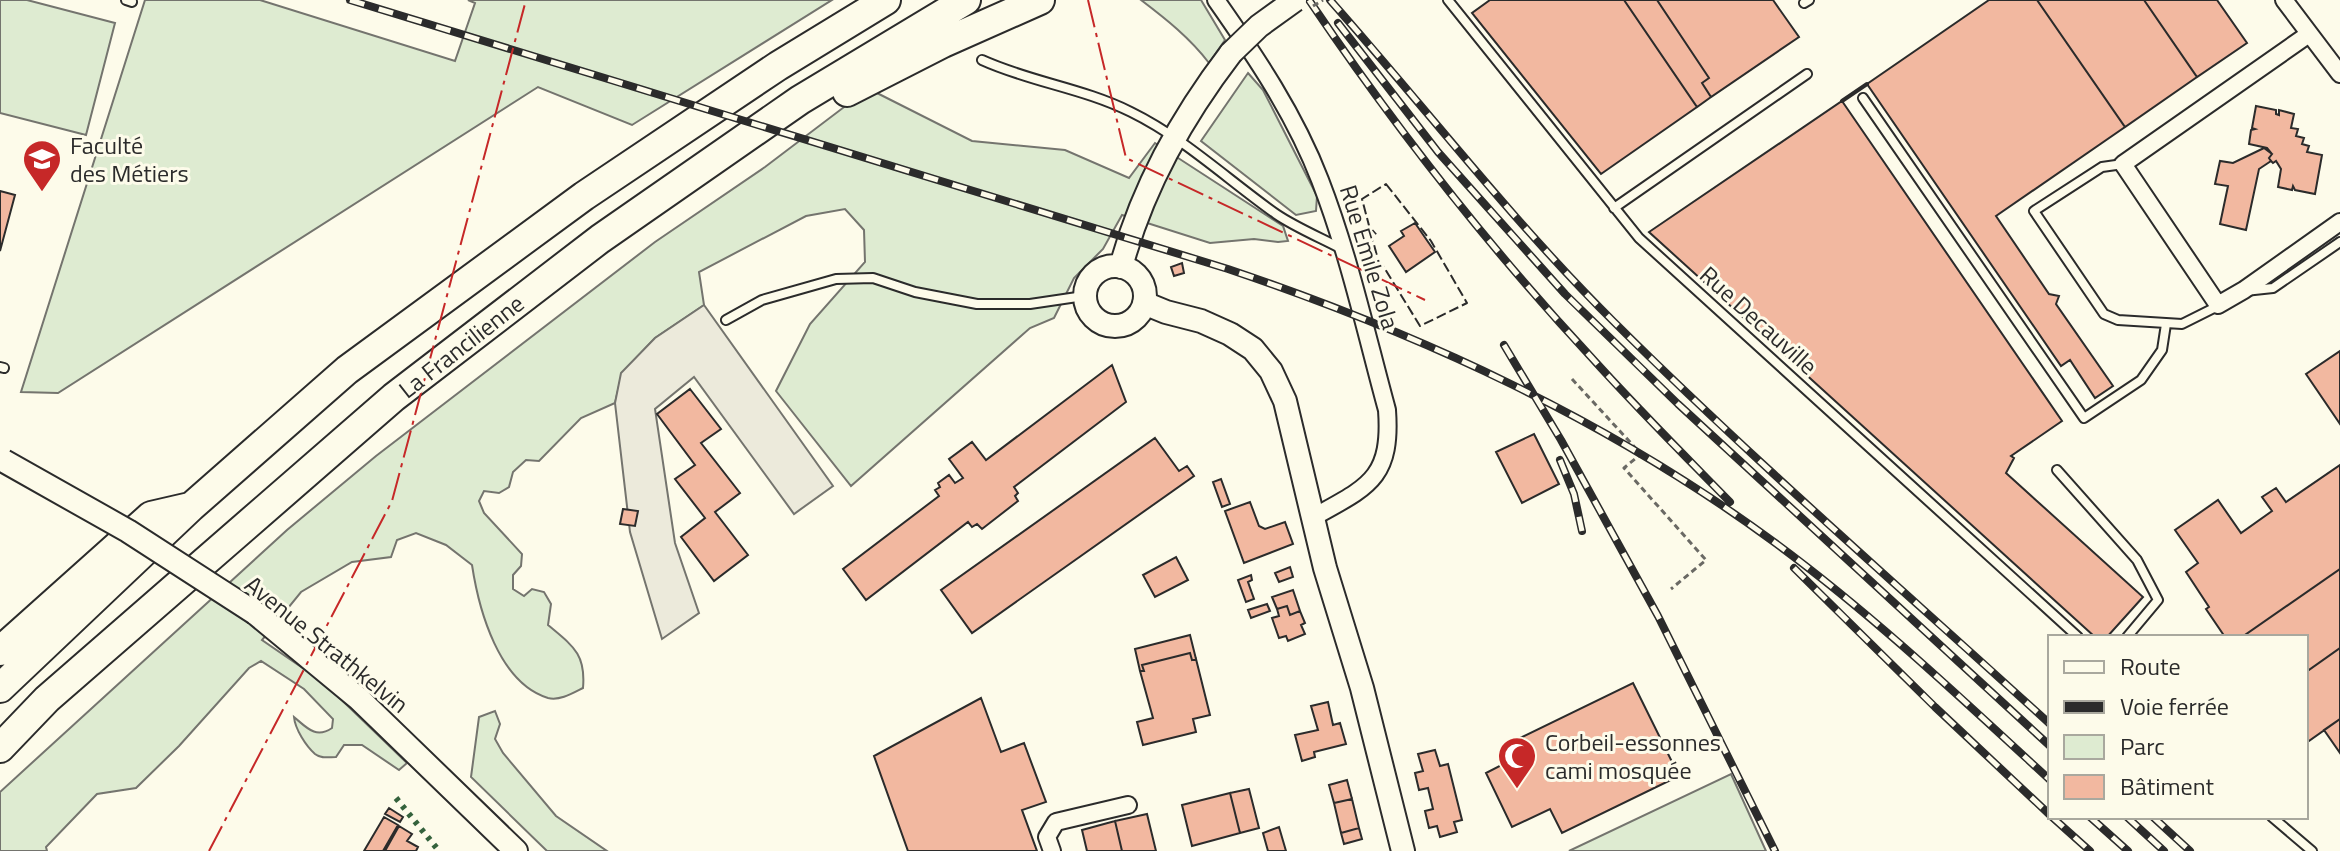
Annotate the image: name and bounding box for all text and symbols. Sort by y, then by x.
place label: Faculté des Métiers [70,127,189,191]
school or university icon: Faculté des Métiers [21,138,63,193]
street label: Rue Émile Zola [1331,180,1409,334]
street label: Rue Decauville [1692,257,1826,383]
street label: La Francilienne [391,285,531,407]
street label: Avenue Strathkelvin [237,567,417,721]
legend [2048,635,2308,819]
text: Route [2120,648,2181,684]
text: Voie ferrée [2120,688,2229,724]
place label: Corbeil-essonnes cami mosquée [1545,724,1721,788]
text: Parc [2120,728,2165,764]
mosque icon: Corbeil-essonnes cami mosquée [1496,735,1538,790]
text: Bâtiment [2120,768,2214,804]

